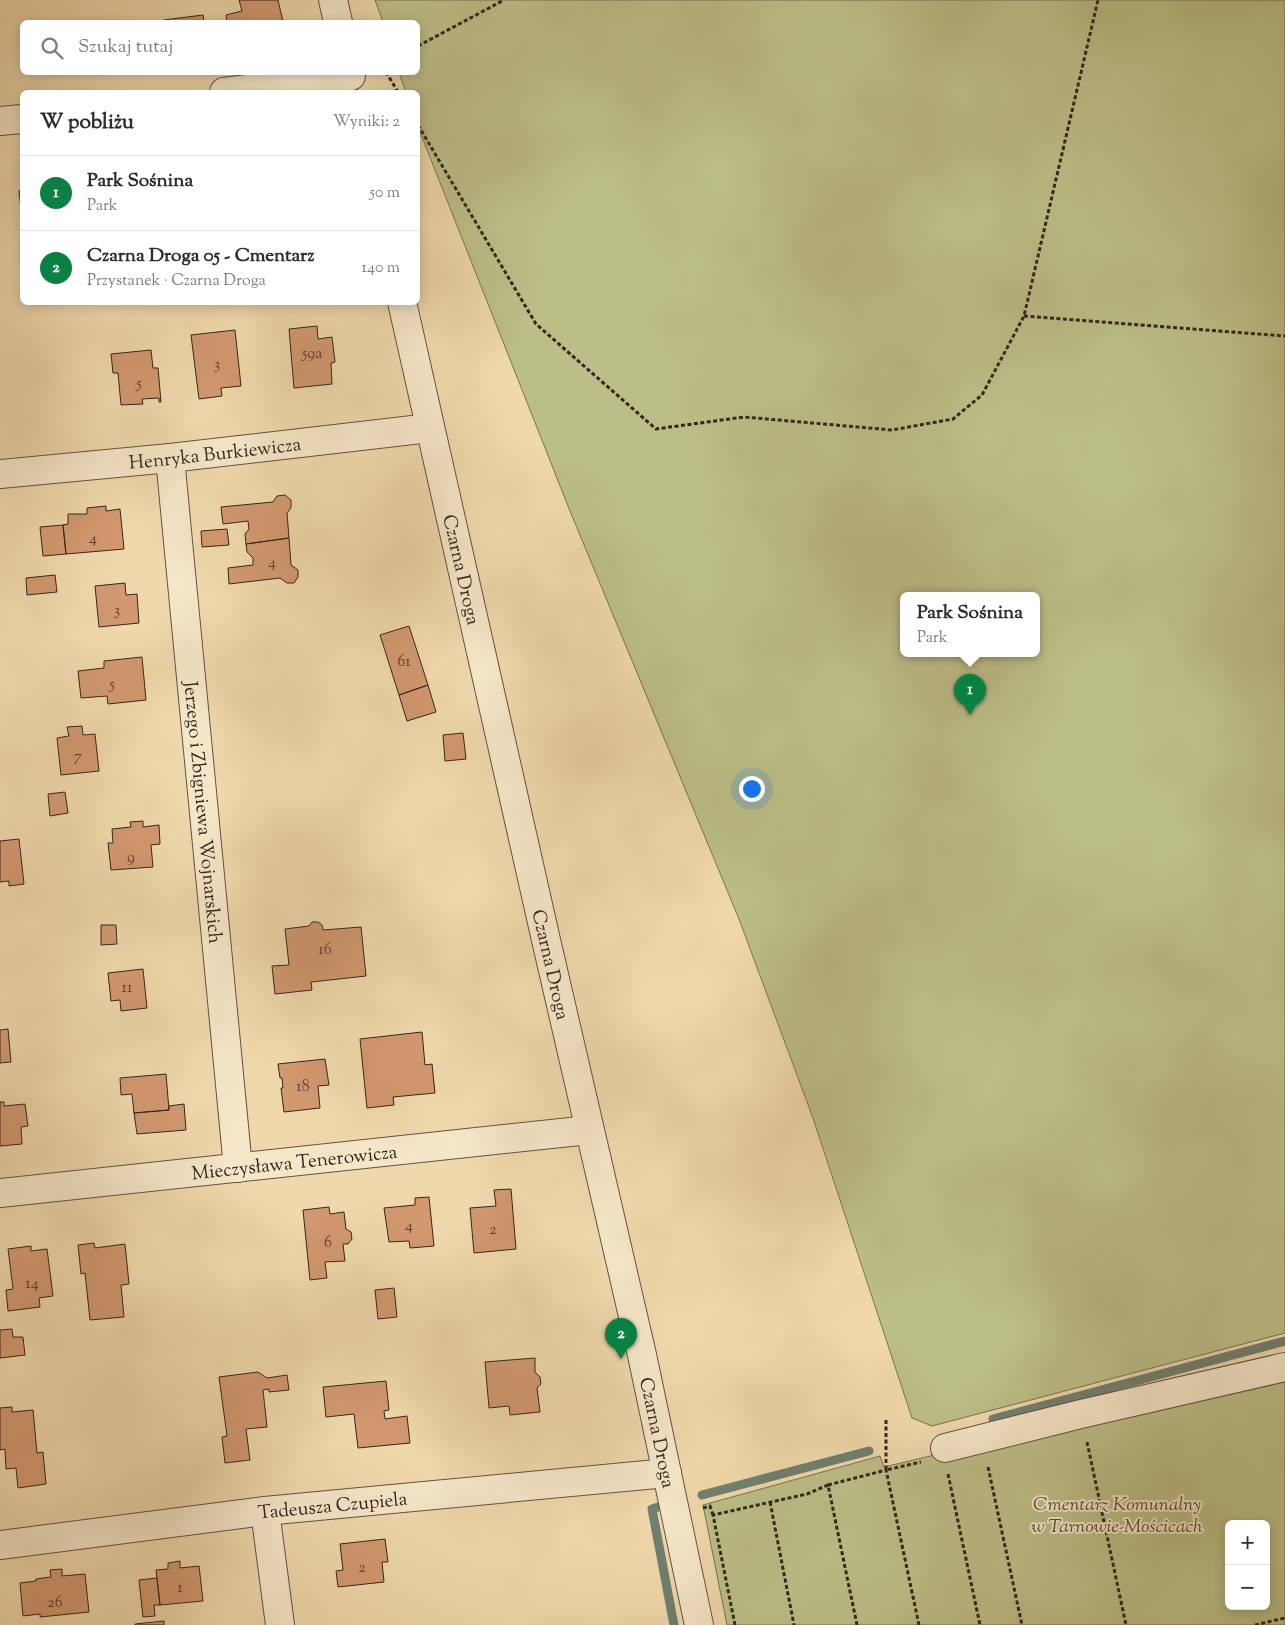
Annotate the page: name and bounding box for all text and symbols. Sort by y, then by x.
search box [20,20,420,75]
icon: search [38,34,66,62]
text: Szukaj tutaj [78,34,173,61]
text: W pobliżu [40,108,134,138]
text: Wyniki: 2 [333,111,400,134]
text: Park Sośnina [87,168,193,195]
text: 1 [53,182,59,205]
text: 50 m [369,182,400,205]
text: Park [87,195,118,218]
text: Czarna Droga 05 - Cmentarz [87,243,314,270]
text: 2 [52,257,60,280]
text: 140 m [362,257,400,280]
text: Przystanek · Czarna Droga [87,270,266,293]
house number: 59a [301,343,323,366]
house number: 3 [214,354,220,377]
house number: 5 [135,373,142,396]
street label: Henryka Burkiewicza [128,432,303,478]
street label: Czarna Droga [434,512,486,628]
house number: 4 [89,528,97,551]
house number: 4 [268,552,276,575]
popup [900,592,1040,657]
house number: 3 [114,600,120,623]
text: Park Sośnina [917,600,1023,627]
text: Park [917,627,948,650]
house number: 61 [397,651,411,674]
house number: 5 [108,674,115,697]
pin: 1 [954,674,986,715]
street label: Jerzego i Zbigniewa Wojnarskich [175,679,227,945]
house number: 7 [74,746,82,769]
your location [739,776,765,802]
house number: 9 [127,847,135,870]
street label: Czarna Droga [523,907,575,1023]
house number: 16 [318,939,332,962]
house number: 11 [122,977,133,1000]
house number: 18 [296,1076,310,1099]
street label: Mieczysława Tenerowicza [190,1140,399,1188]
house number: 4 [405,1215,413,1238]
house number: 2 [489,1219,497,1242]
house number: 6 [324,1232,332,1255]
house number: 14 [25,1273,39,1296]
pin: 2 [605,1318,637,1359]
street label: Czarna Droga [631,1375,681,1491]
street label: Tadeusza Czupiela [257,1487,409,1528]
park label: Cmentarz Komunalny w Tarnowie-Mościcach [1031,1492,1203,1541]
map controls [1225,1520,1270,1610]
button: + [1225,1520,1270,1565]
house number: 2 [358,1557,366,1580]
button: − [1225,1565,1270,1610]
house number: 1 [177,1577,183,1600]
house number: 26 [47,1592,63,1615]

